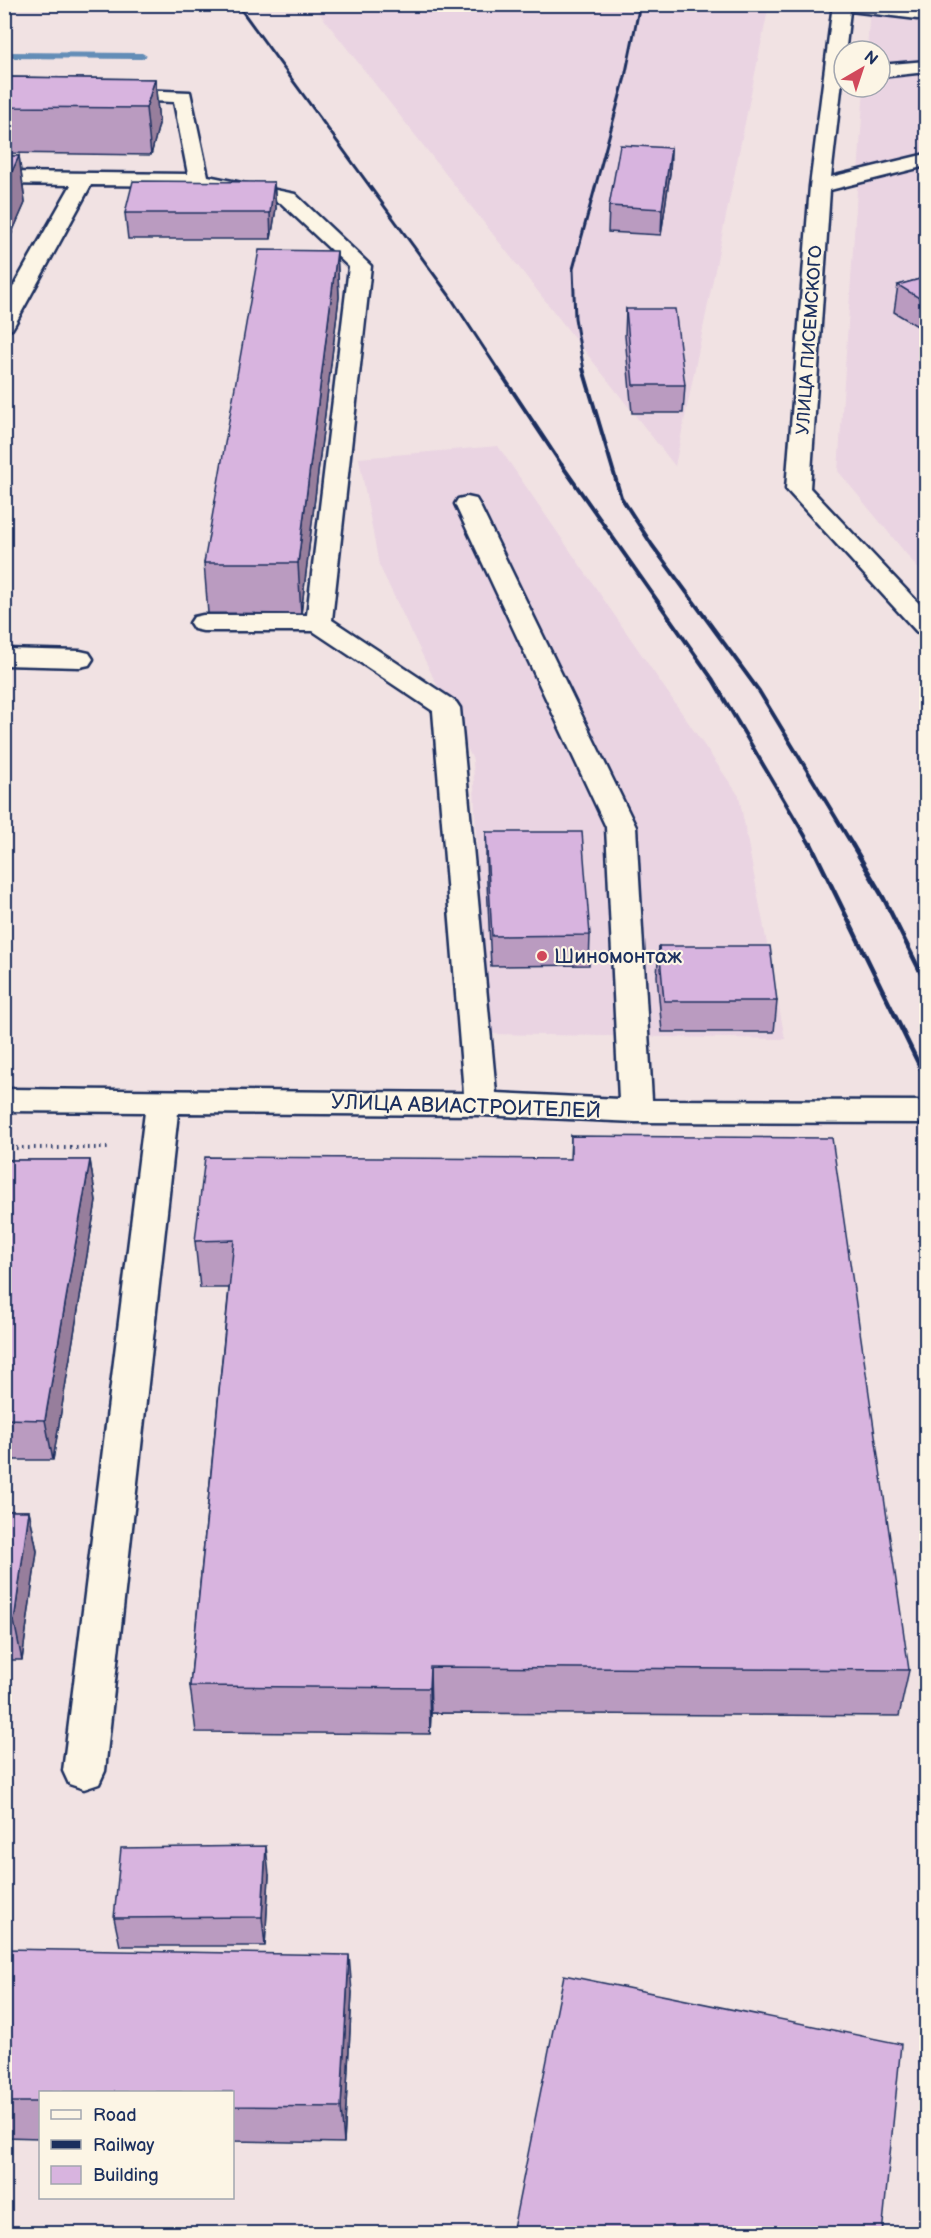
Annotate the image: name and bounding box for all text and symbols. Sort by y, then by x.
north arrow [832,39,892,99]
text: N [860,47,881,70]
street label: УЛИЦА ПИСЕМСКОГО [792,244,827,436]
place label: Шиномонтаж [554,944,682,969]
marker: Шиномонтаж [535,949,549,963]
street label: УЛИЦА АВИАСТРОИТЕЛЕЙ [331,1089,601,1124]
legend [39,2091,234,2199]
text: Road [93,2105,137,2126]
text: Railway [93,2135,155,2156]
text: Building [93,2165,159,2186]

